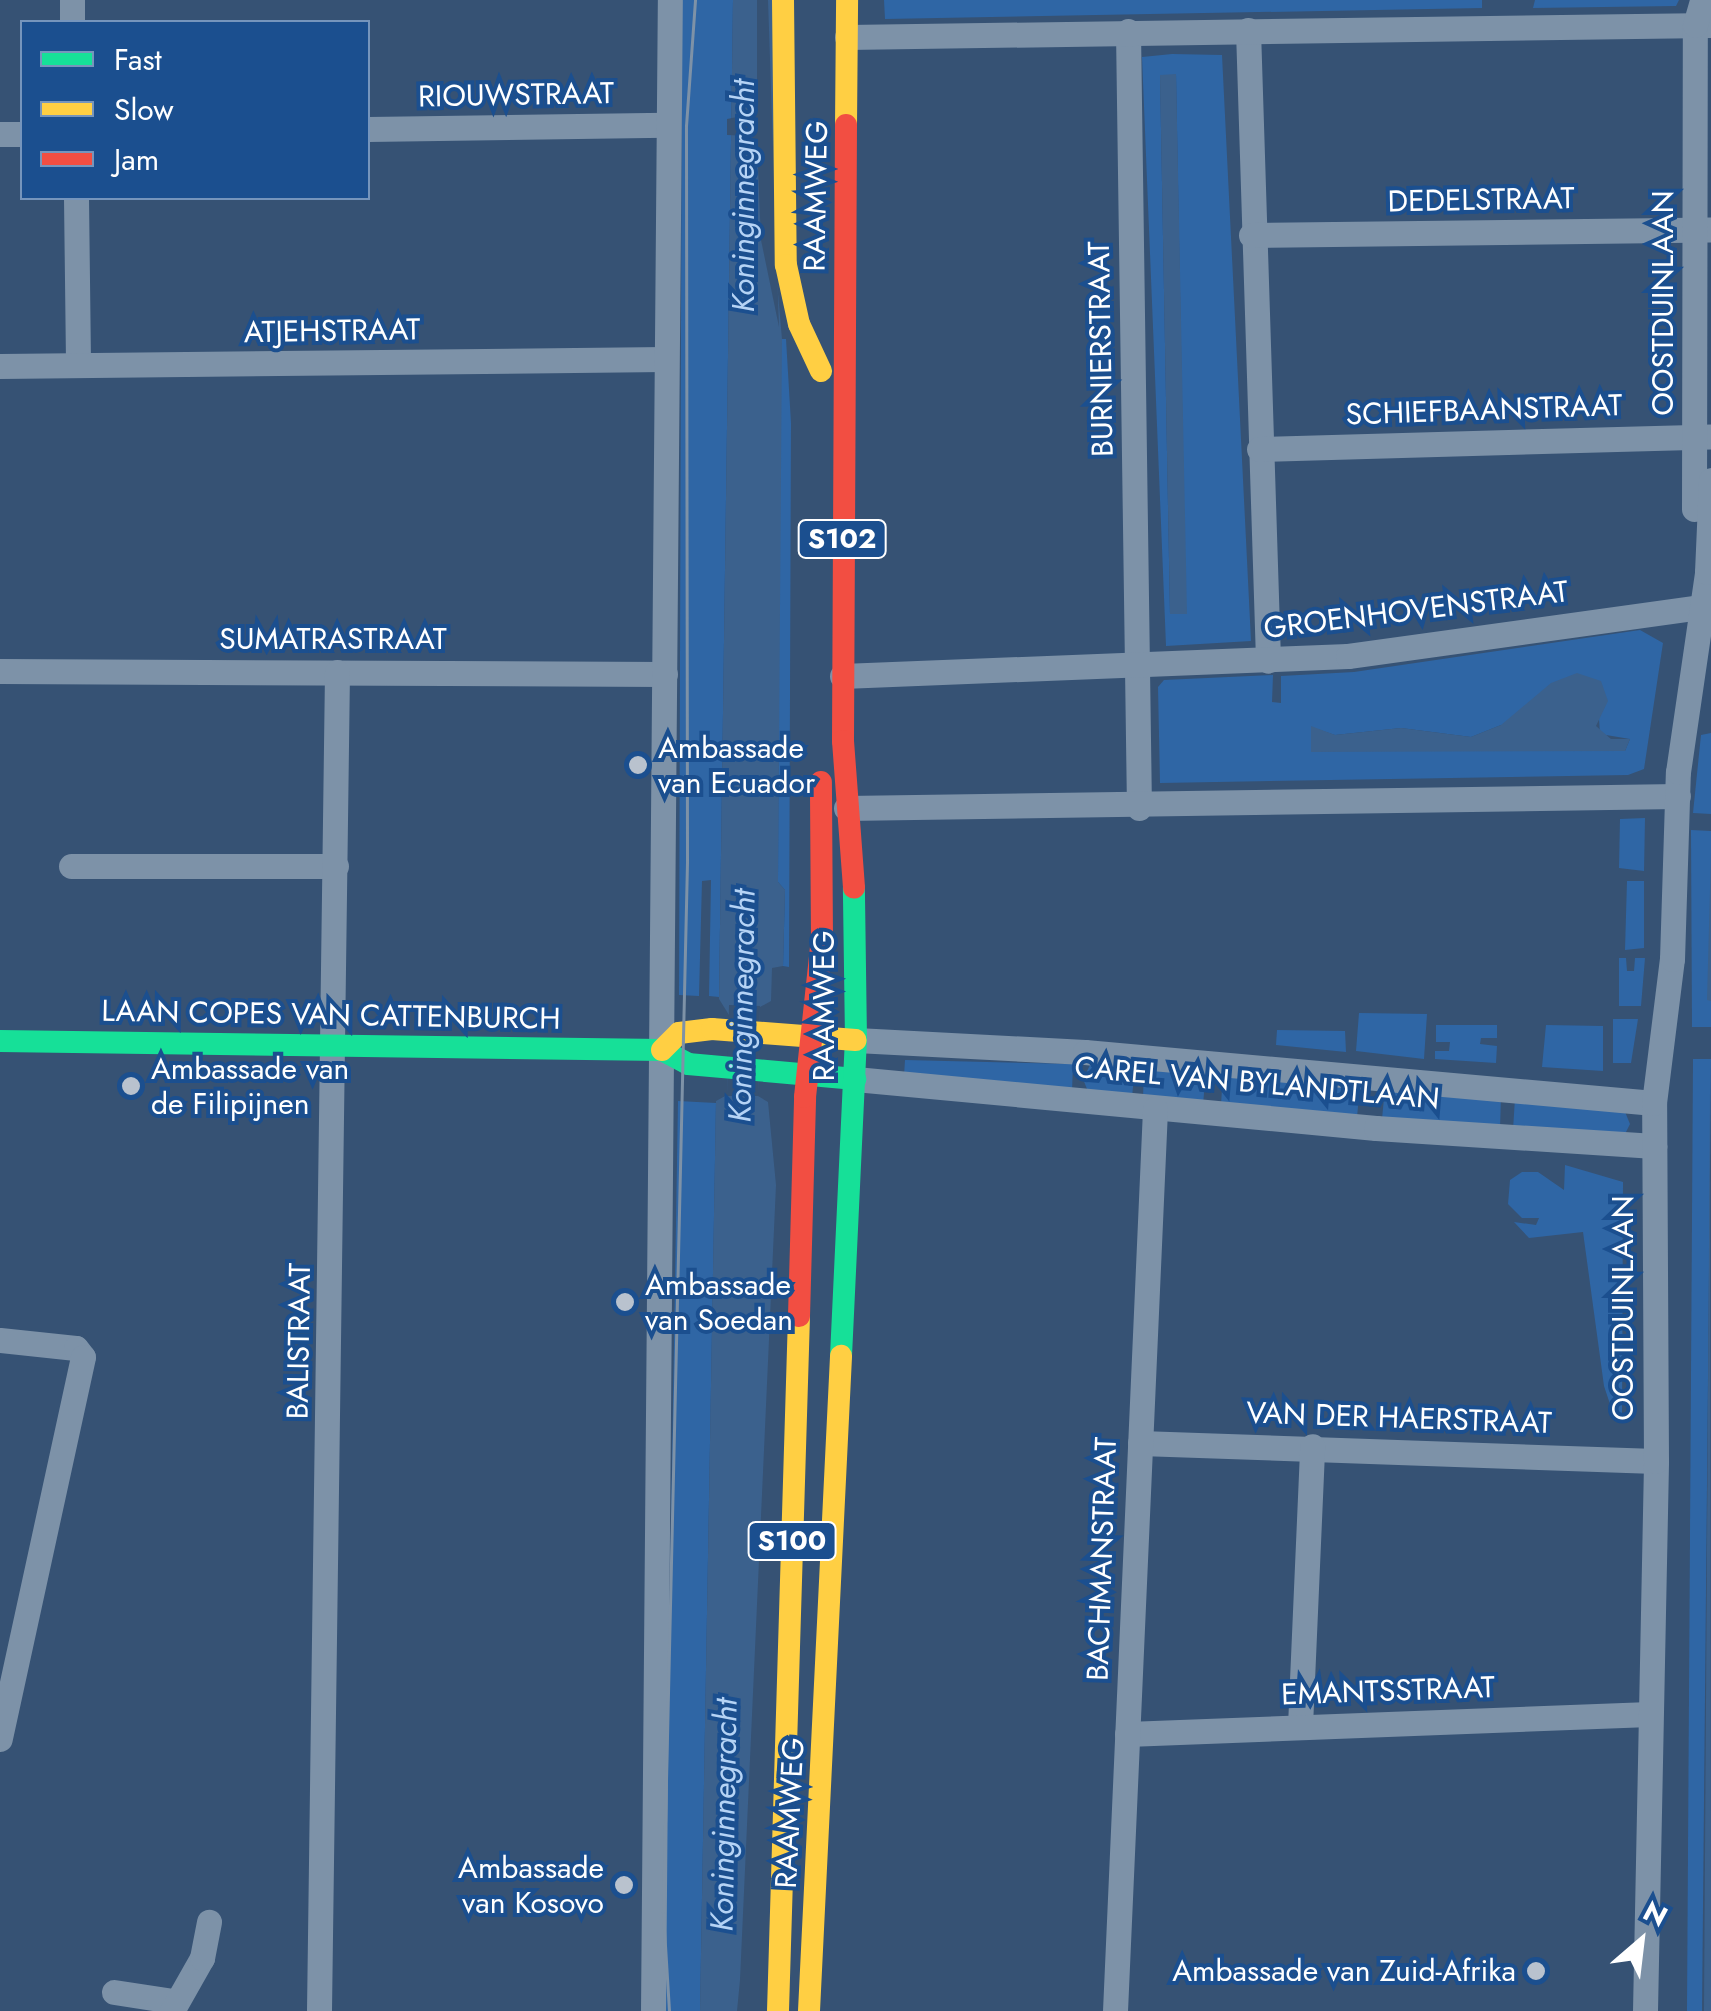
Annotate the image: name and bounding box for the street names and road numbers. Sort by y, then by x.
street label: RIOUWSTRAAT [418,75,614,115]
street label: RAAMWEG [797,120,835,272]
street label: DEDELSTRAAT [1387,180,1575,220]
street label: OOSTDUINLAAN [1645,190,1681,416]
street label: BURNIERSTRAAT [1081,241,1121,457]
street label: ATJEHSTRAAT [244,311,420,351]
street label: SCHIEFBAANSTRAAT [1345,387,1623,433]
road number: S102 [797,516,887,562]
street label: GROENHOVENSTRAAT [1262,573,1570,647]
street label: SUMATRASTRAAT [219,621,447,657]
street label: RAAMWEG [806,930,842,1082]
street label: LAAN COPES VAN CATTENBURCH [101,993,561,1037]
street label: CAREL VAN BYLANDTLAAN [1073,1049,1441,1117]
street label: OOSTDUINLAAN [1605,1195,1641,1421]
street label: BALISTRAAT [280,1262,318,1420]
street label: VAN DER HAERSTRAAT [1246,1395,1552,1441]
street label: BACHMANSTRAAT [1080,1436,1124,1682]
road number: S100 [747,1518,837,1564]
street label: EMANTSSTRAAT [1281,1669,1495,1713]
street label: RAAMWEG [768,1737,812,1889]

